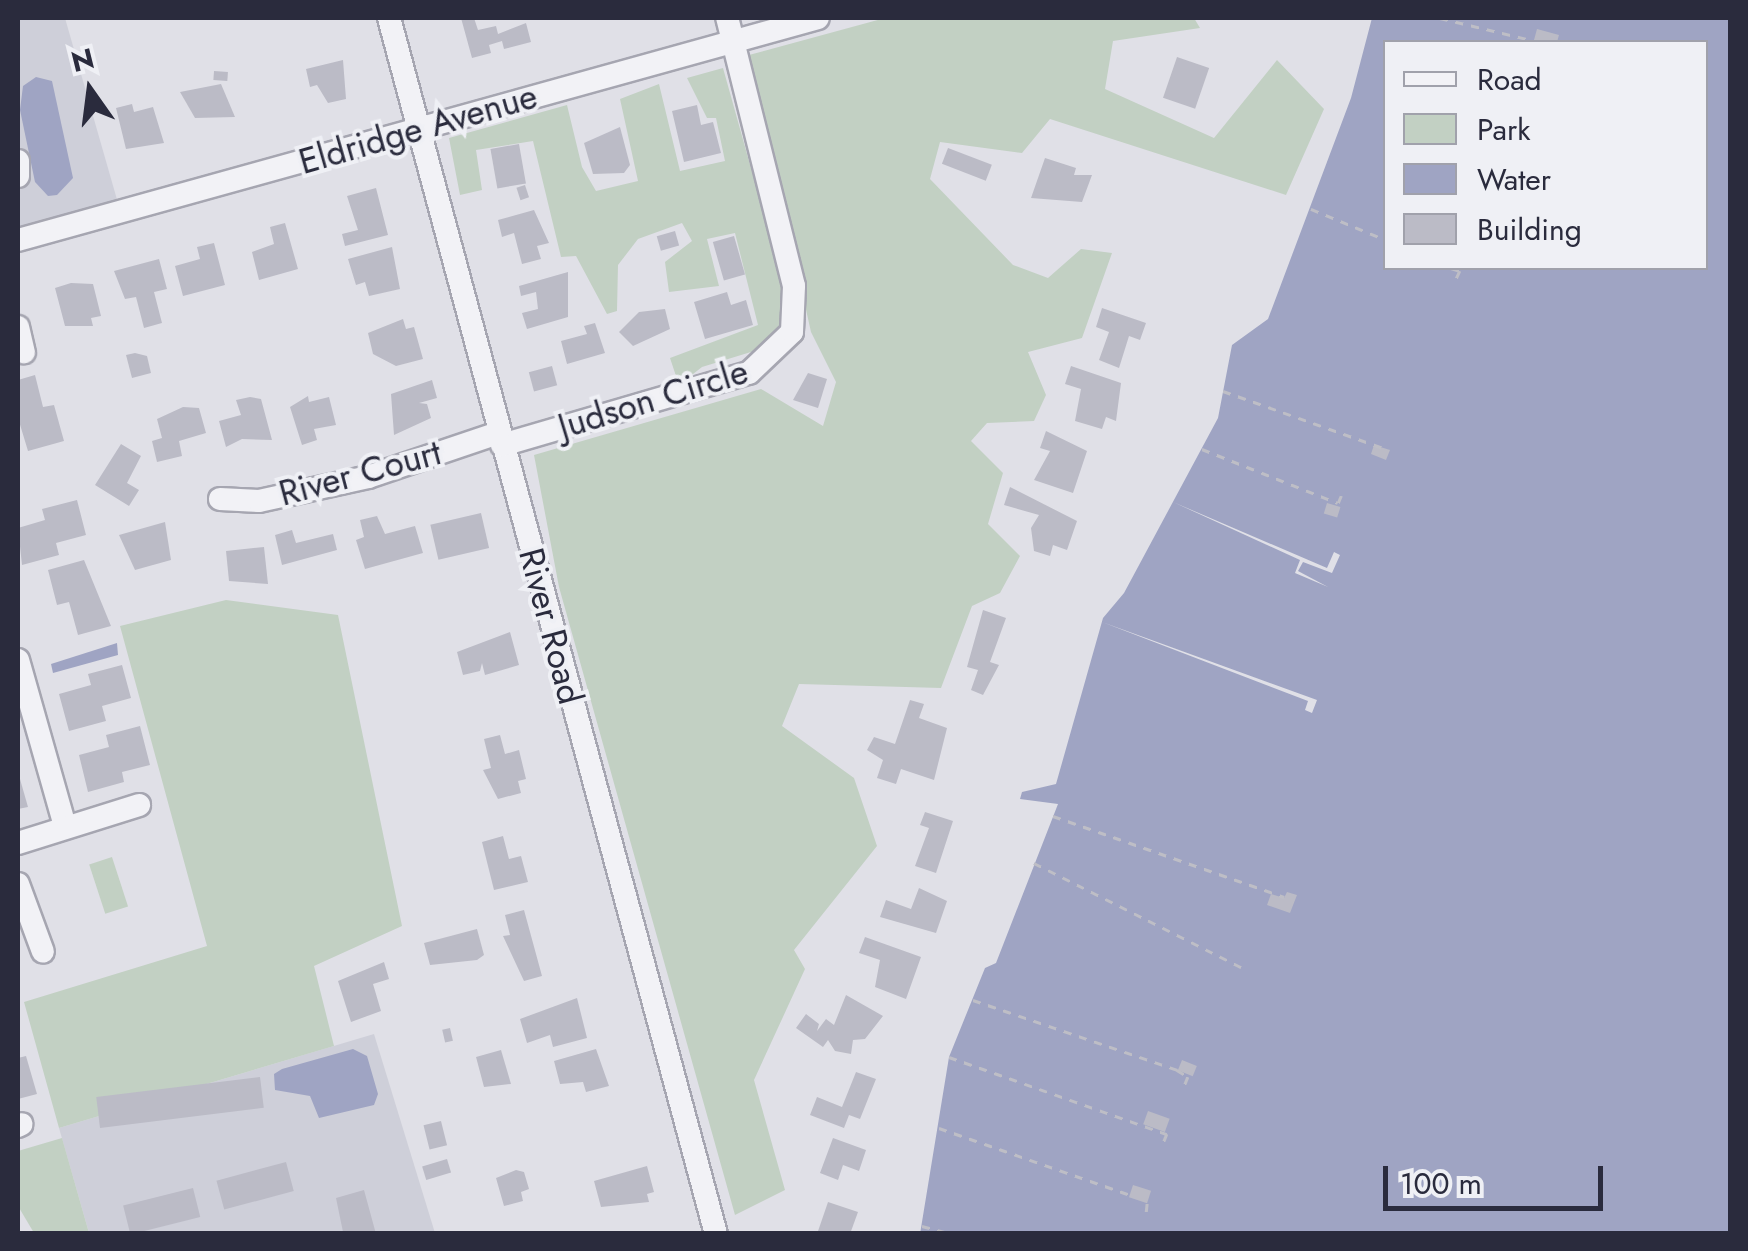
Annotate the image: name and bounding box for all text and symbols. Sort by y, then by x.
text: N [67,38,98,83]
north arrow [40,40,140,140]
legend [1383,40,1708,270]
text: Road [1477,58,1542,101]
street label: Eldridge Avenue [294,75,542,183]
text: Park [1477,108,1530,151]
text: Water [1477,158,1551,201]
text: Building [1477,208,1582,251]
street label: Judson Circle [553,350,753,448]
street label: River Court [274,431,446,515]
street label: River Road [510,543,592,709]
scale bar [1388,1146,1608,1208]
text: 100 m [1400,1162,1482,1205]

